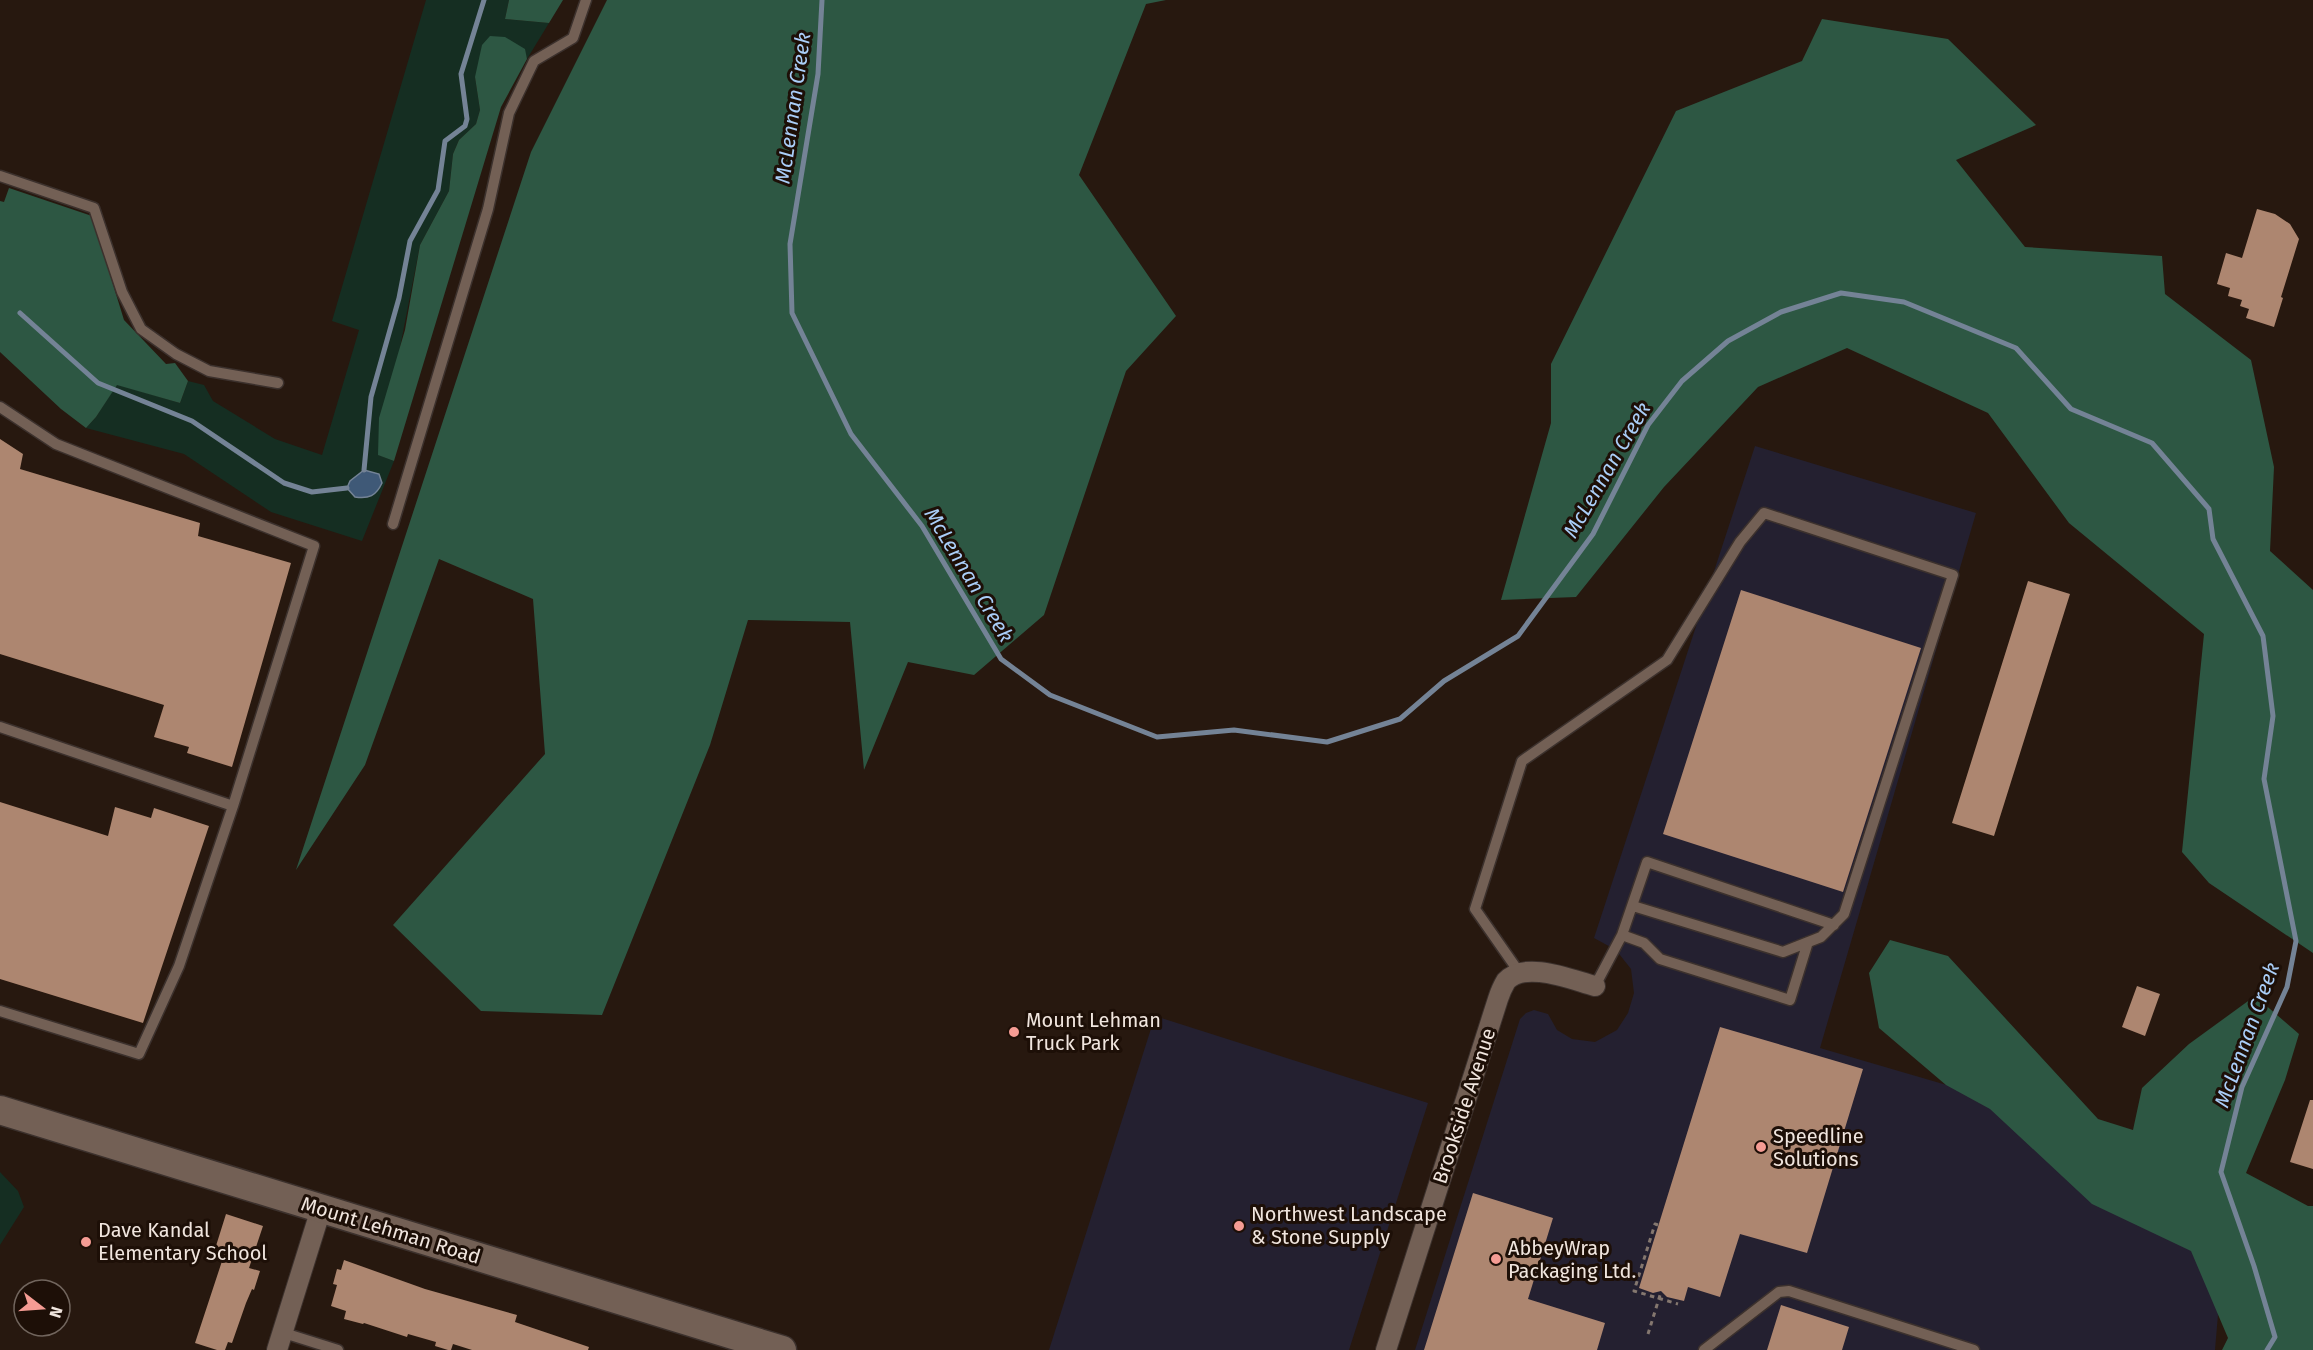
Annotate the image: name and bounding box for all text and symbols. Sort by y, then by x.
water label: McLennan Creek [770,31,816,185]
water label: McLennan Creek [1558,397,1656,543]
water label: McLennan Creek [919,503,1019,647]
water label: McLennan Creek [2209,959,2285,1111]
place label: Mount Lehman Truck Park [1026,1008,1161,1055]
marker: Mount Lehman Truck Park [1007,1025,1021,1039]
street label: Brookside Avenue [1428,1025,1500,1187]
place label: Speedline Solutions [1773,1124,1864,1171]
marker: Speedline Solutions [1754,1140,1768,1154]
street label: Mount Lehman Road [298,1191,484,1269]
place label: Northwest Landscape & Stone Supply [1251,1202,1447,1249]
place label: Dave Kandal Elementary School [98,1218,267,1265]
marker: Northwest Landscape & Stone Supply [1232,1219,1246,1233]
marker: Dave Kandal Elementary School [79,1235,93,1249]
place label: AbbeyWrap Packaging Ltd. [1508,1236,1636,1283]
marker: AbbeyWrap Packaging Ltd. [1489,1252,1503,1266]
north arrow [12,1278,72,1338]
text: N [45,1304,67,1320]

